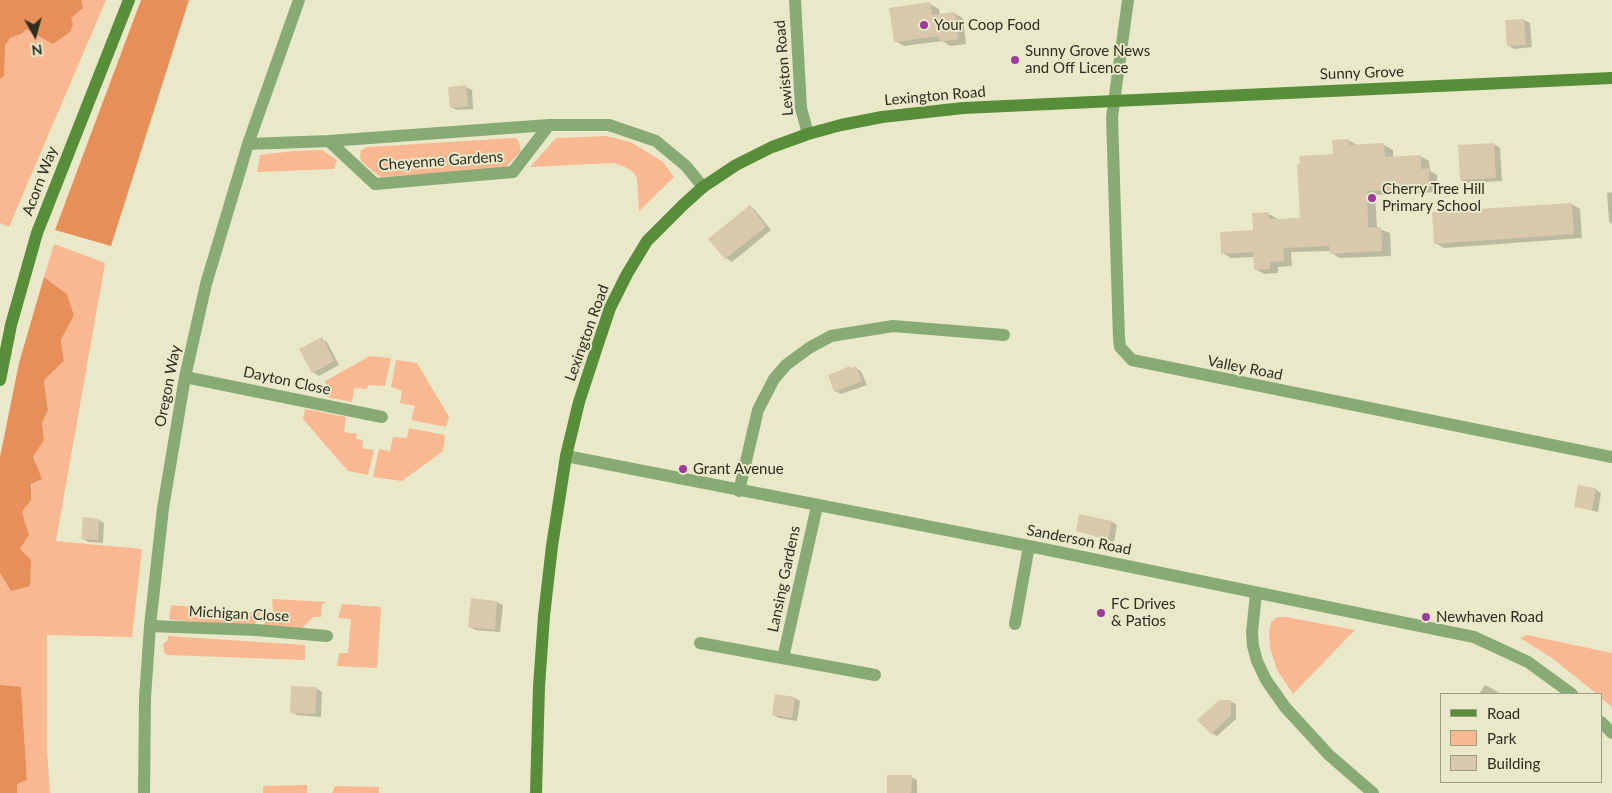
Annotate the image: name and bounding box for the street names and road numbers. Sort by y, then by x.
street label: Lewiston Road [771,19,797,117]
street label: Sunny Grove [1320,63,1404,83]
street label: Lexington Road [884,83,986,109]
street label: Acorn Way [19,144,61,218]
street label: Cheyenne Gardens [378,148,504,174]
street label: Lexington Road [561,282,613,384]
street label: Oregon Way [151,344,185,428]
street label: Valley Road [1206,352,1284,384]
street label: Dayton Close [242,363,332,399]
street label: Sanderson Road [1025,521,1133,559]
street label: Lansing Gardens [764,524,804,634]
street label: Michigan Close [188,602,290,626]

